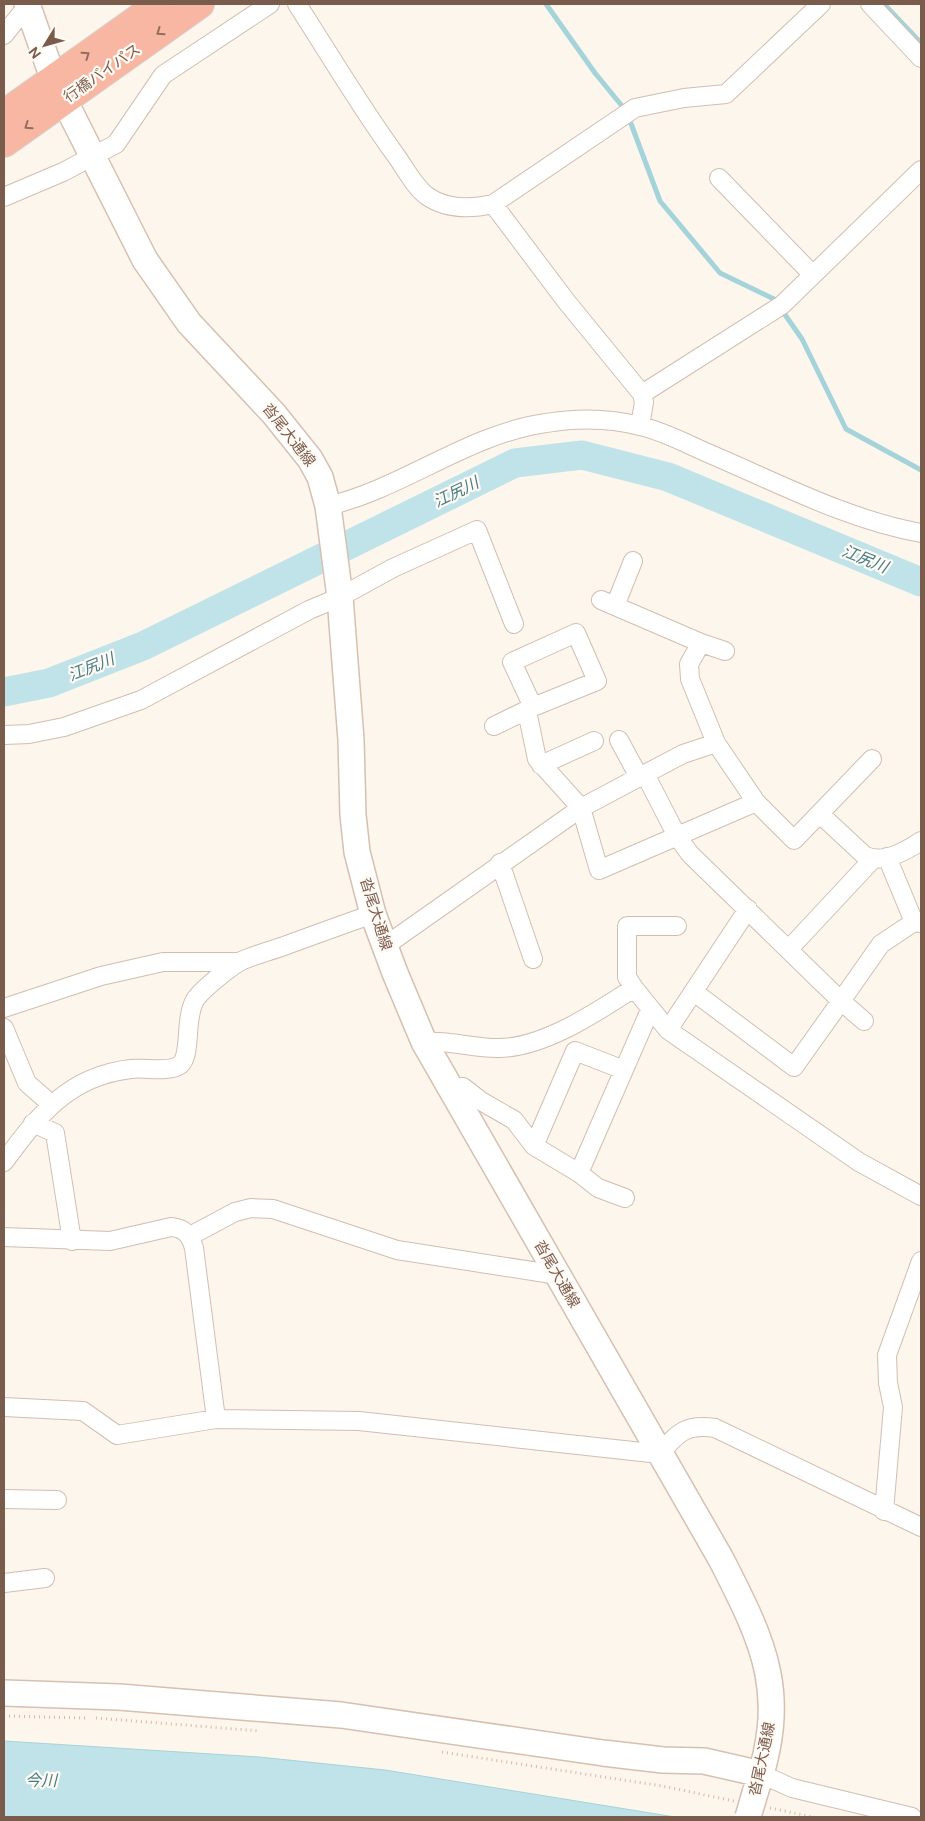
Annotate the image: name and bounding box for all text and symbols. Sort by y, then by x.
north arrow [20,20,70,70]
one-way arrow [157,26,166,35]
street label: 行橋バイパス [60,39,144,107]
text: N [24,43,45,62]
one-way arrow [80,52,90,61]
one-way arrow [24,120,34,129]
street label: 沓尾大通線 [258,399,320,471]
water label: 江尻川 [430,471,484,512]
water label: 江尻川 [839,540,893,578]
water label: 江尻川 [65,648,119,686]
street label: 沓尾大通線 [355,875,397,953]
street label: 沓尾大通線 [530,1237,584,1311]
street label: 沓尾大通線 [744,1720,780,1798]
water label: 今川 [25,1770,59,1791]

